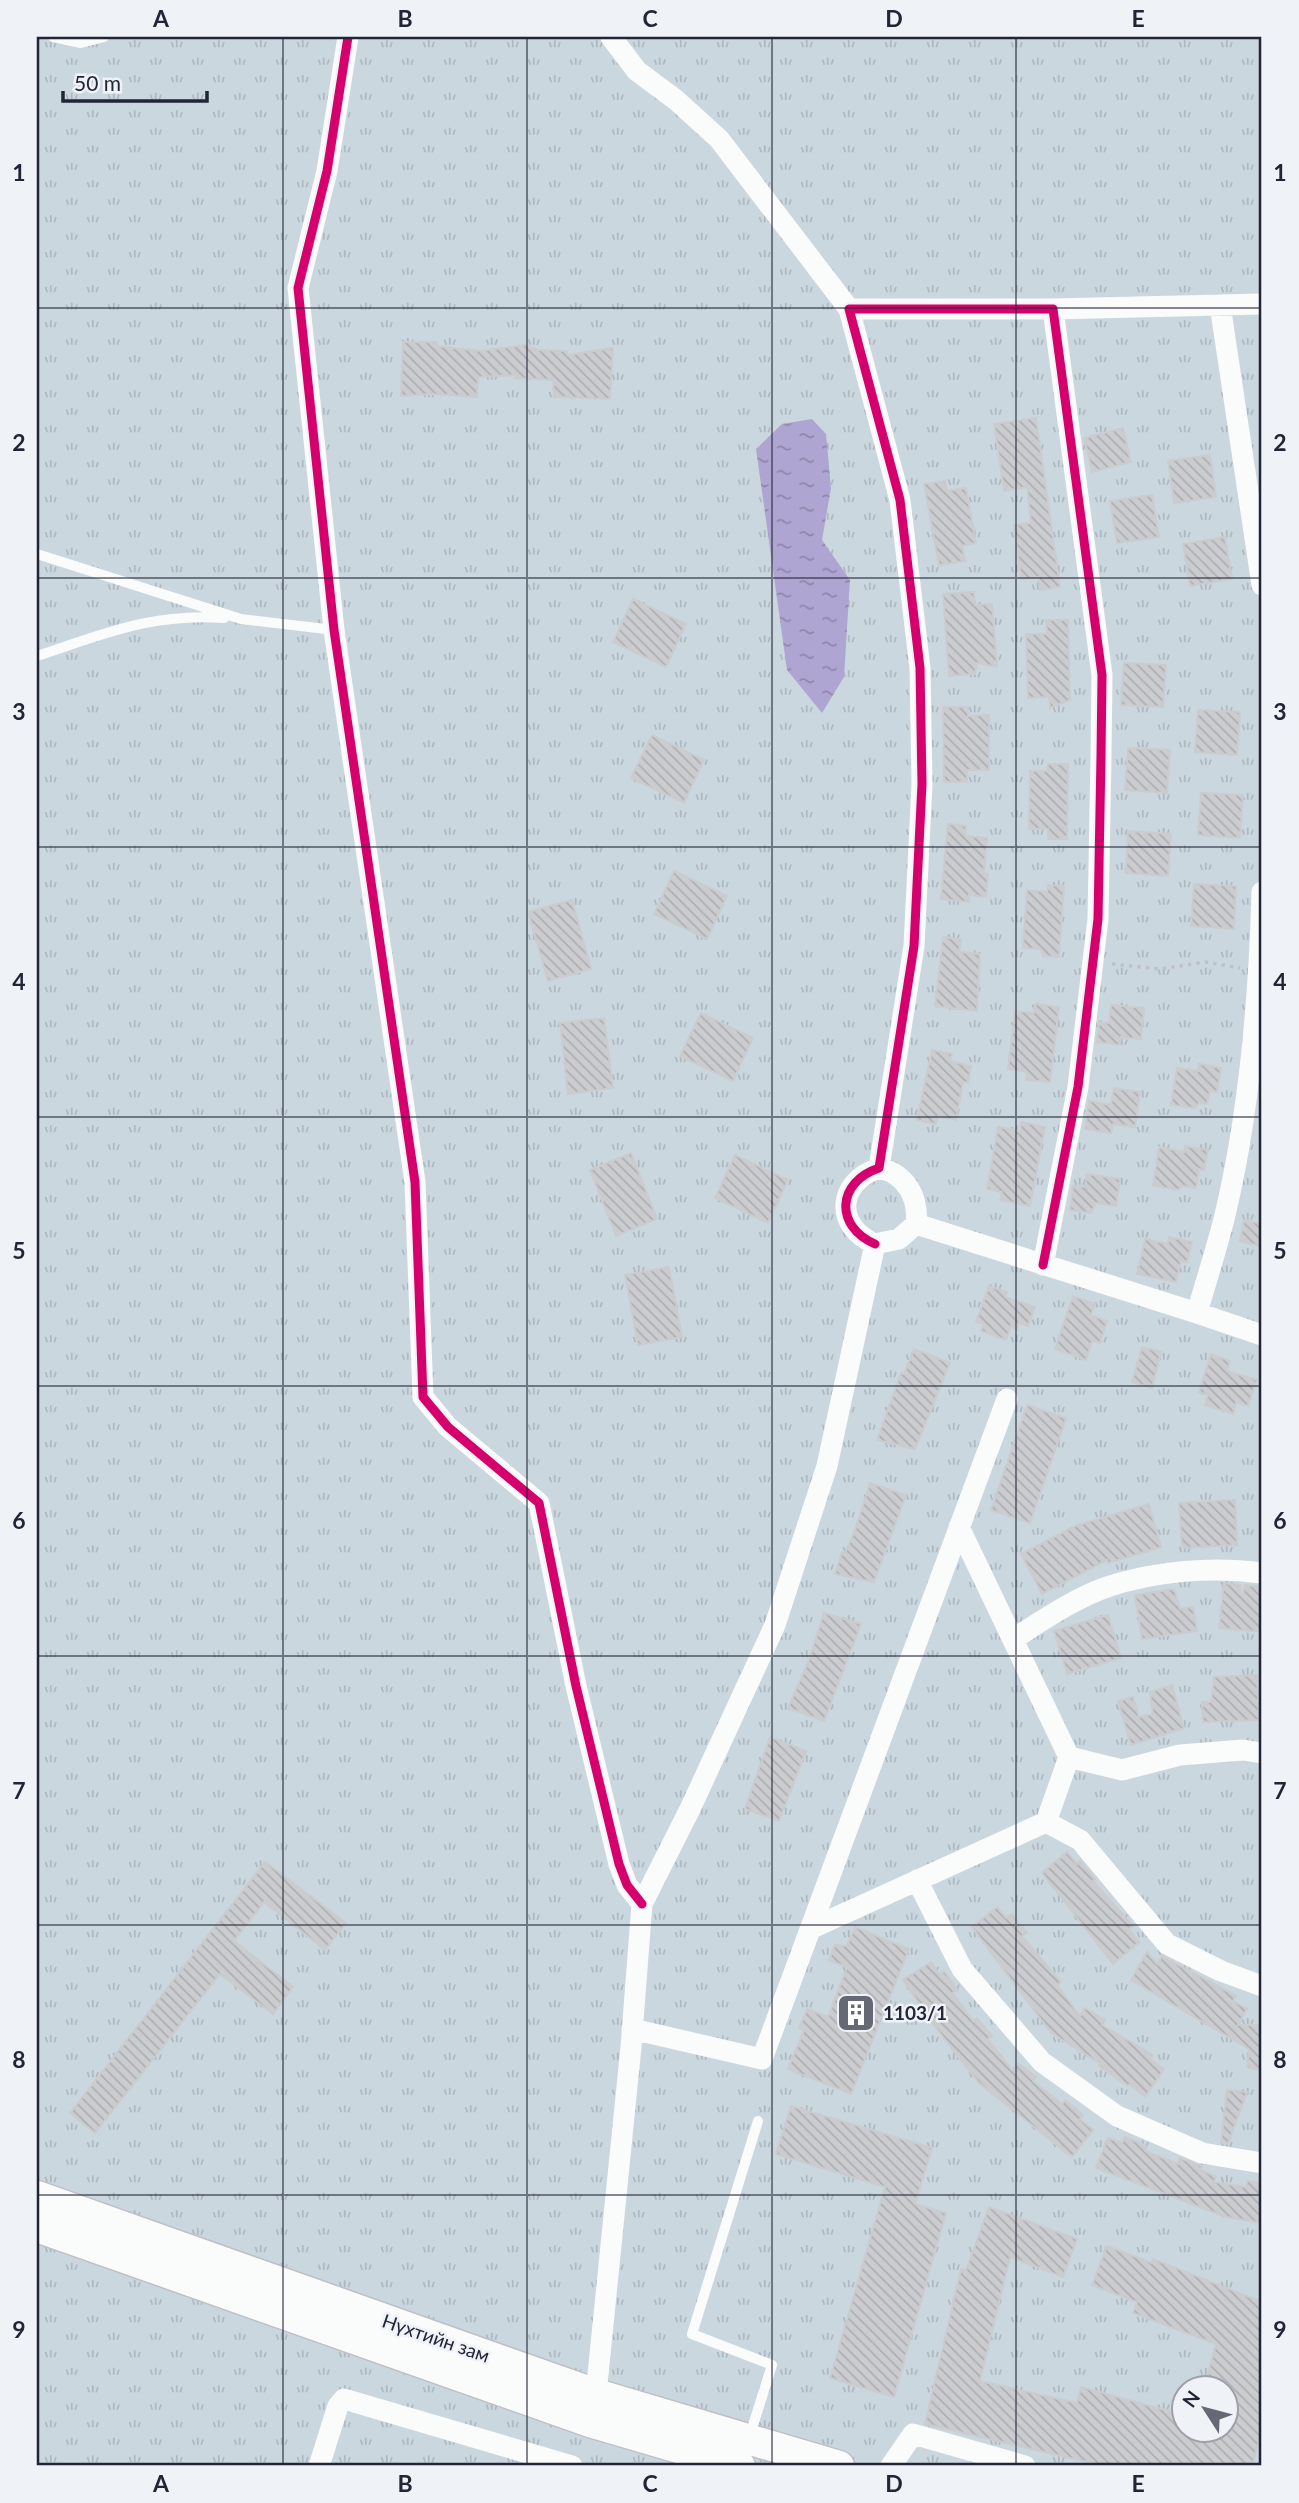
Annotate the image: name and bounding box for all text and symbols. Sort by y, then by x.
text: A [152,4,170,32]
text: B [397,4,413,32]
text: C [642,4,658,32]
text: D [885,4,903,32]
text: E [1131,4,1145,32]
scale bar [63,60,206,104]
text: 50 m [74,70,121,95]
text: 1 [12,158,26,186]
text: 1 [1273,158,1287,186]
text: 2 [12,428,26,456]
text: 2 [1273,428,1287,456]
text: 3 [12,697,26,725]
text: 3 [1273,697,1287,725]
text: 4 [12,967,26,995]
text: 4 [1273,967,1287,995]
text: 5 [12,1236,26,1264]
text: 5 [1273,1236,1287,1264]
text: 6 [12,1506,26,1534]
text: 6 [1273,1506,1287,1534]
text: 7 [12,1776,26,1804]
text: 7 [1273,1776,1287,1804]
building icon: 1103/1 [835,1992,877,2034]
place label: 1103/1 [883,2001,947,2024]
text: 8 [12,2045,26,2073]
text: 8 [1273,2045,1287,2073]
street label: Нүхтийн зам [380,2308,493,2367]
text: 9 [12,2315,26,2343]
text: 9 [1273,2315,1287,2343]
north arrow [1170,2374,1240,2444]
text: N [1177,2386,1204,2411]
text: A [152,2469,170,2497]
text: B [397,2469,413,2497]
text: C [642,2469,658,2497]
text: D [885,2469,903,2497]
text: E [1131,2469,1145,2497]

